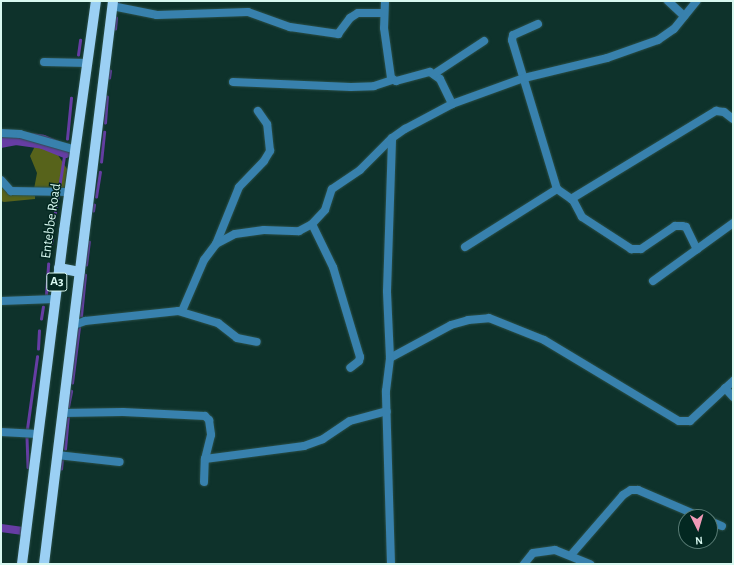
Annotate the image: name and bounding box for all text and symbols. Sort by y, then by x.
street label: Entebbe Road [37,182,65,260]
road number: A3 [46,271,68,293]
north arrow [678,509,718,549]
text: N [695,535,703,546]

